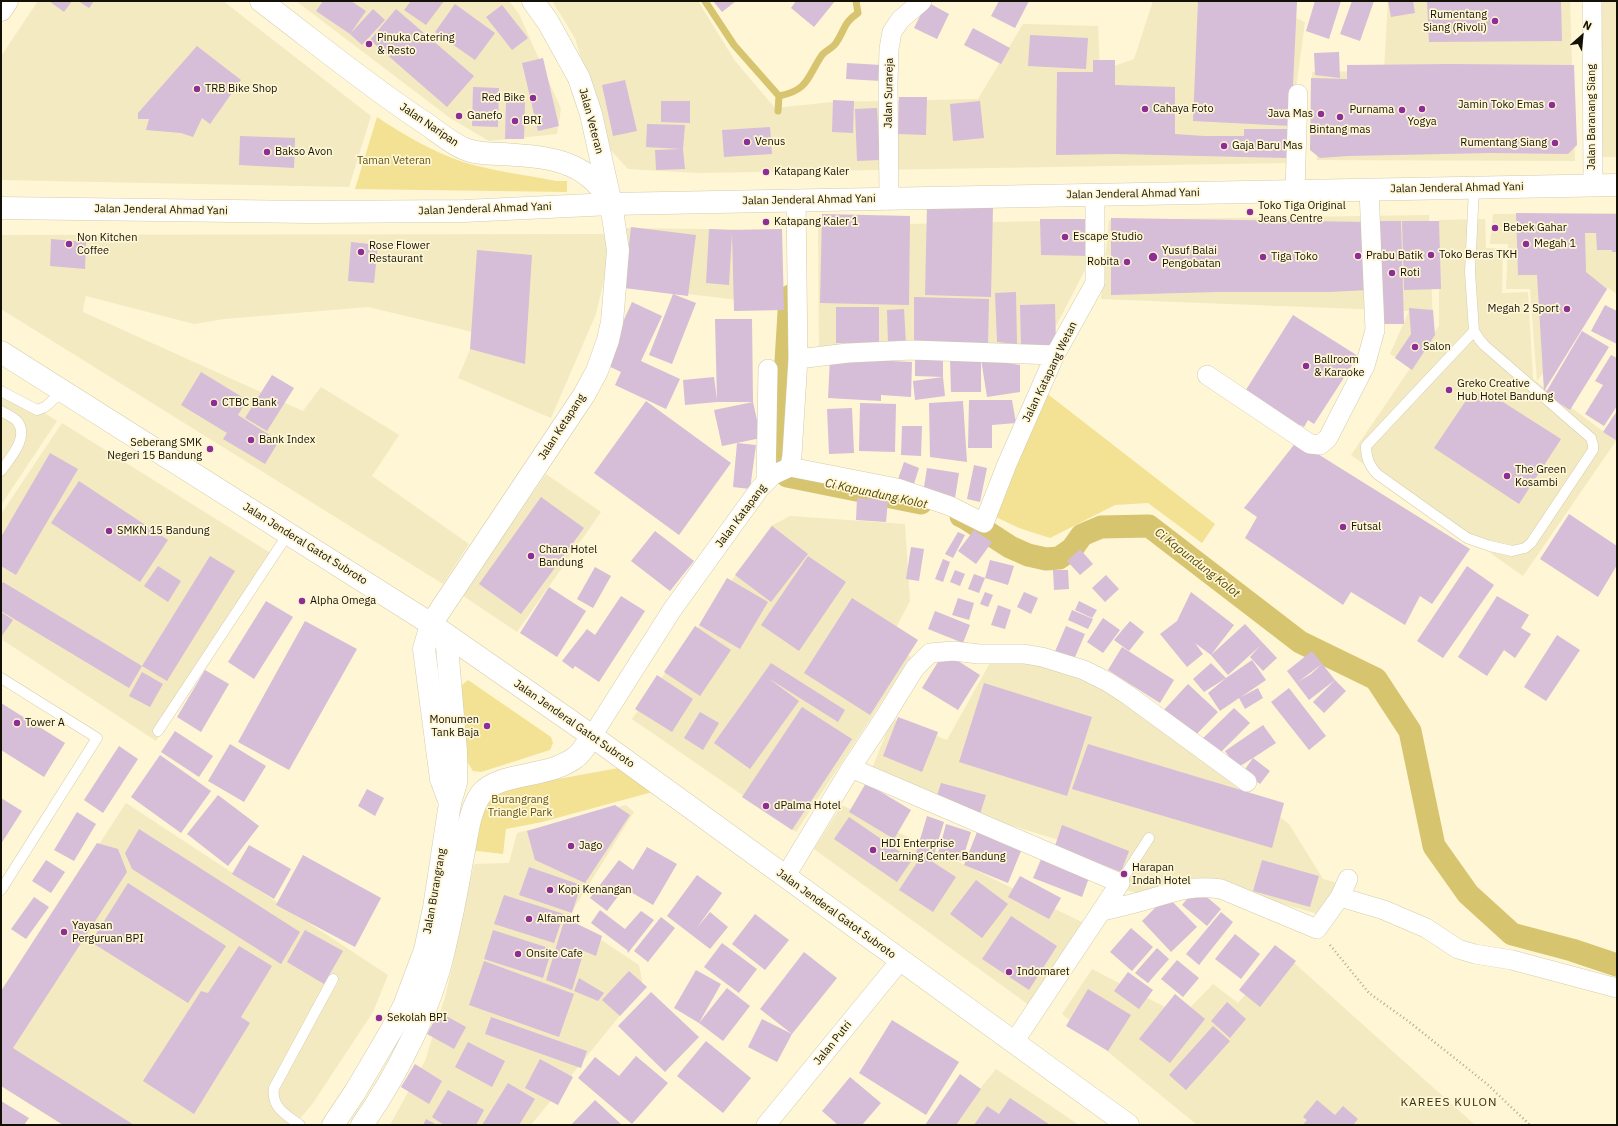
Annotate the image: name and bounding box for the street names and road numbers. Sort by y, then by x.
street label: Jalan Surareja [882,58,896,128]
street label: Jalan Baranang Siang [1585,64,1599,170]
street label: Jalan Veteran [576,87,606,155]
street label: Jalan Naripan [397,100,461,150]
street label: Jalan Jenderal Ahmad Yani [1390,180,1524,196]
street label: Jalan Jenderal Ahmad Yani [1066,186,1200,202]
street label: Jalan Jenderal Ahmad Yani [742,192,876,208]
street label: Jalan Jenderal Ahmad Yani [418,200,552,218]
street label: Jalan Jenderal Ahmad Yani [94,202,228,218]
street label: Jalan Katapang Wetan [1020,320,1080,424]
street label: Jalan Ketapang [536,392,588,462]
street label: Jalan Katapang [713,482,769,550]
street label: Jalan Jenderal Gatot Subroto [240,500,370,588]
street label: Jalan Jenderal Gatot Subroto [511,677,637,771]
street label: Jalan Burangrang [421,847,449,935]
street label: Jalan Jenderal Gatot Subroto [774,866,898,962]
street label: Jalan Putri [811,1018,855,1068]

